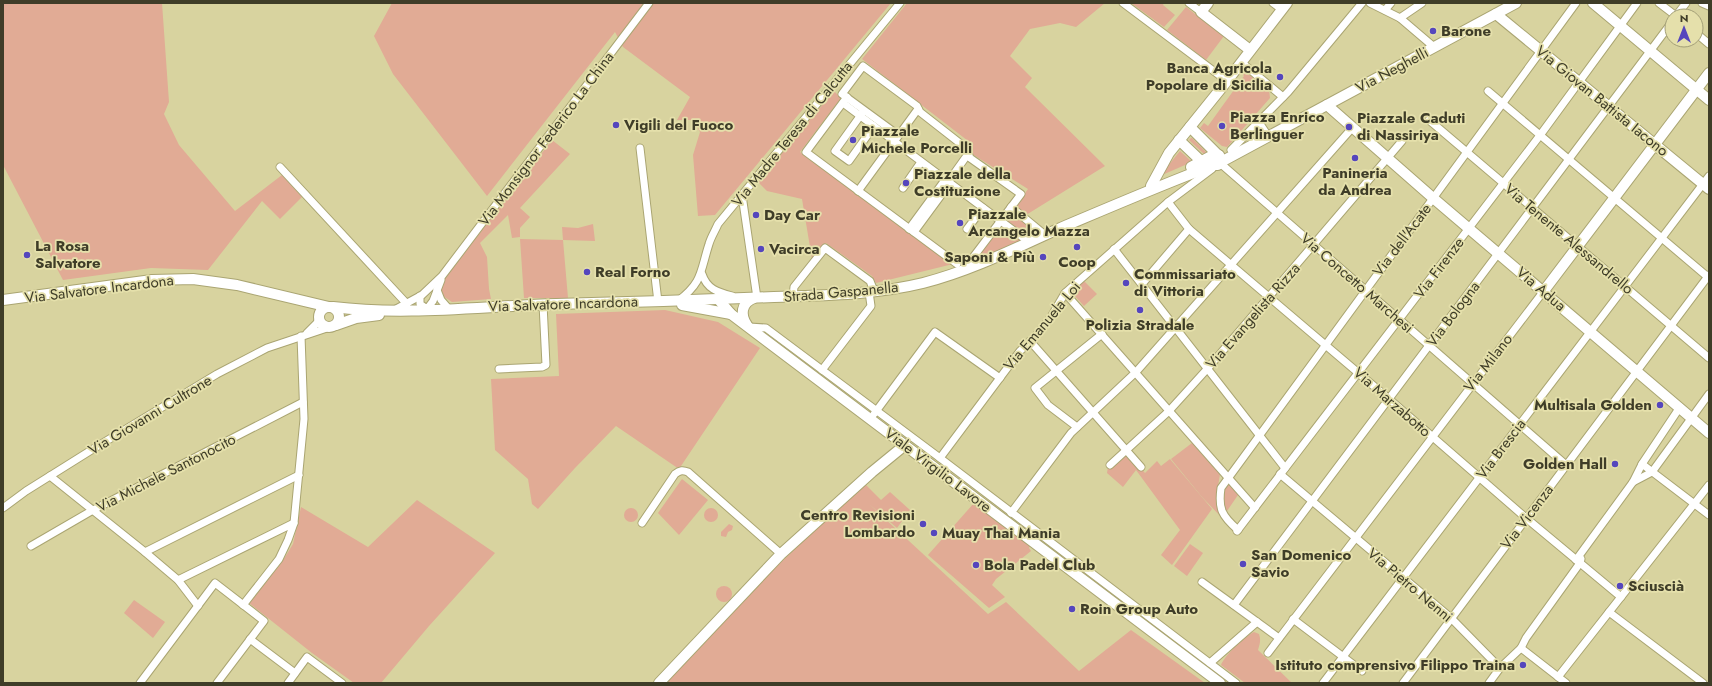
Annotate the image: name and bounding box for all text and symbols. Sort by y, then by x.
north arrow [1664,8,1704,48]
text: N [1680,10,1688,26]
place label: Barone [1441,20,1491,42]
marker: Barone [1428,26,1438,36]
street label: Via Giovan Battista Iacono [1531,40,1673,162]
street label: Via Neghelli [1352,42,1432,98]
street label: Via Monsignor Federico La China [473,47,619,231]
street label: Via Madre Teresa di Calcutta [726,57,858,211]
place label: Banca Agricola Popolare di Sicilia [1146,57,1272,96]
marker: Banca Agricola Popolare di Sicilia [1275,72,1285,82]
place label: Piazza Enrico Berlinguer [1230,106,1325,145]
place label: Piazzale Caduti di Nassiriya [1357,107,1465,146]
place label: Vigili del Fuoco [623,114,733,136]
marker: Vigili del Fuoco [611,120,621,130]
place label: Piazzale Michele Porcelli [861,120,972,159]
marker: Piazza Enrico Berlinguer [1217,121,1227,131]
marker: Piazzale Caduti di Nassiriya [1344,122,1354,132]
marker: Piazzale Michele Porcelli [848,135,858,145]
marker: Panineria da Andrea [1350,153,1360,163]
place label: Panineria da Andrea [1318,162,1392,201]
place label: Piazzale della Costituzione [914,163,1011,202]
marker: Piazzale della Costituzione [901,178,911,188]
street label: Via Tenente Alessandrello [1500,178,1638,300]
street label: Via dell'Acate [1367,199,1437,281]
place label: Piazzale Arcangelo Mazza [967,203,1090,242]
place label: Day Car [764,204,821,226]
marker: Day Car [751,210,761,220]
marker: Piazzale Arcangelo Mazza [955,218,965,228]
street label: Via Concetto Marchesi [1296,228,1418,338]
street label: Via Firenze [1409,232,1470,303]
place label: La Rosa Salvatore [35,235,101,274]
place label: Vacirca [768,238,820,260]
marker: Coop [1072,242,1082,252]
marker: Vacirca [756,244,766,254]
place label: Saponi & Più [944,246,1035,268]
marker: La Rosa Salvatore [22,250,32,260]
place label: Coop [1058,251,1096,273]
marker: Saponi & Più [1038,252,1048,262]
street label: Via Evangelista Rizza [1201,258,1305,374]
place label: Real Forno [595,261,670,283]
street label: Via Adua [1511,262,1571,316]
place label: Commissariato di Vittoria [1134,263,1236,302]
marker: Real Forno [582,267,592,277]
street label: Via Salvatore Incardona [23,269,175,309]
street label: Strada Gaspanella [783,276,899,308]
street label: Via Bologna [1421,276,1485,352]
street label: Via Emanuela Loi [998,277,1086,375]
marker: Commissariato di Vittoria [1121,278,1131,288]
street label: Via Salvatore Incardona [488,290,638,318]
marker: Polizia Stradale [1135,305,1145,315]
place label: Polizia Stradale [1086,314,1195,336]
street label: Via Milano [1458,329,1518,397]
street label: Via Marzabotto [1348,362,1436,442]
street label: Via Giovanni Cultrone [84,369,216,461]
place label: Multisala Golden [1534,394,1652,416]
marker: Multisala Golden [1655,400,1665,410]
street label: Via Brescia [1471,414,1531,484]
street label: Viale Virgilio Lavore [880,422,996,518]
street label: Via Michele Santonocito [92,428,240,518]
place label: Golden Hall [1523,453,1607,475]
marker: Golden Hall [1610,459,1620,469]
street label: Via Vicenza [1495,480,1559,554]
place label: Centro Revisioni Lombardo [800,504,915,543]
marker: Centro Revisioni Lombardo [918,519,928,529]
place label: Muay Thai Mania [942,522,1060,544]
marker: Muay Thai Mania [929,528,939,538]
street label: Via Pietro Nenni [1362,543,1458,627]
place label: San Domenico Savio [1251,544,1352,583]
place label: Bola Padel Club [984,554,1095,576]
marker: San Domenico Savio [1238,559,1248,569]
marker: Bola Padel Club [971,560,981,570]
place label: Sciuscià [1628,575,1684,597]
marker: Sciuscià [1615,581,1625,591]
place label: Roin Group Auto [1080,598,1198,620]
marker: Roin Group Auto [1067,604,1077,614]
place label: Istituto comprensivo Filippo Traina [1275,654,1515,676]
marker: Istituto comprensivo Filippo Traina [1518,660,1528,670]

